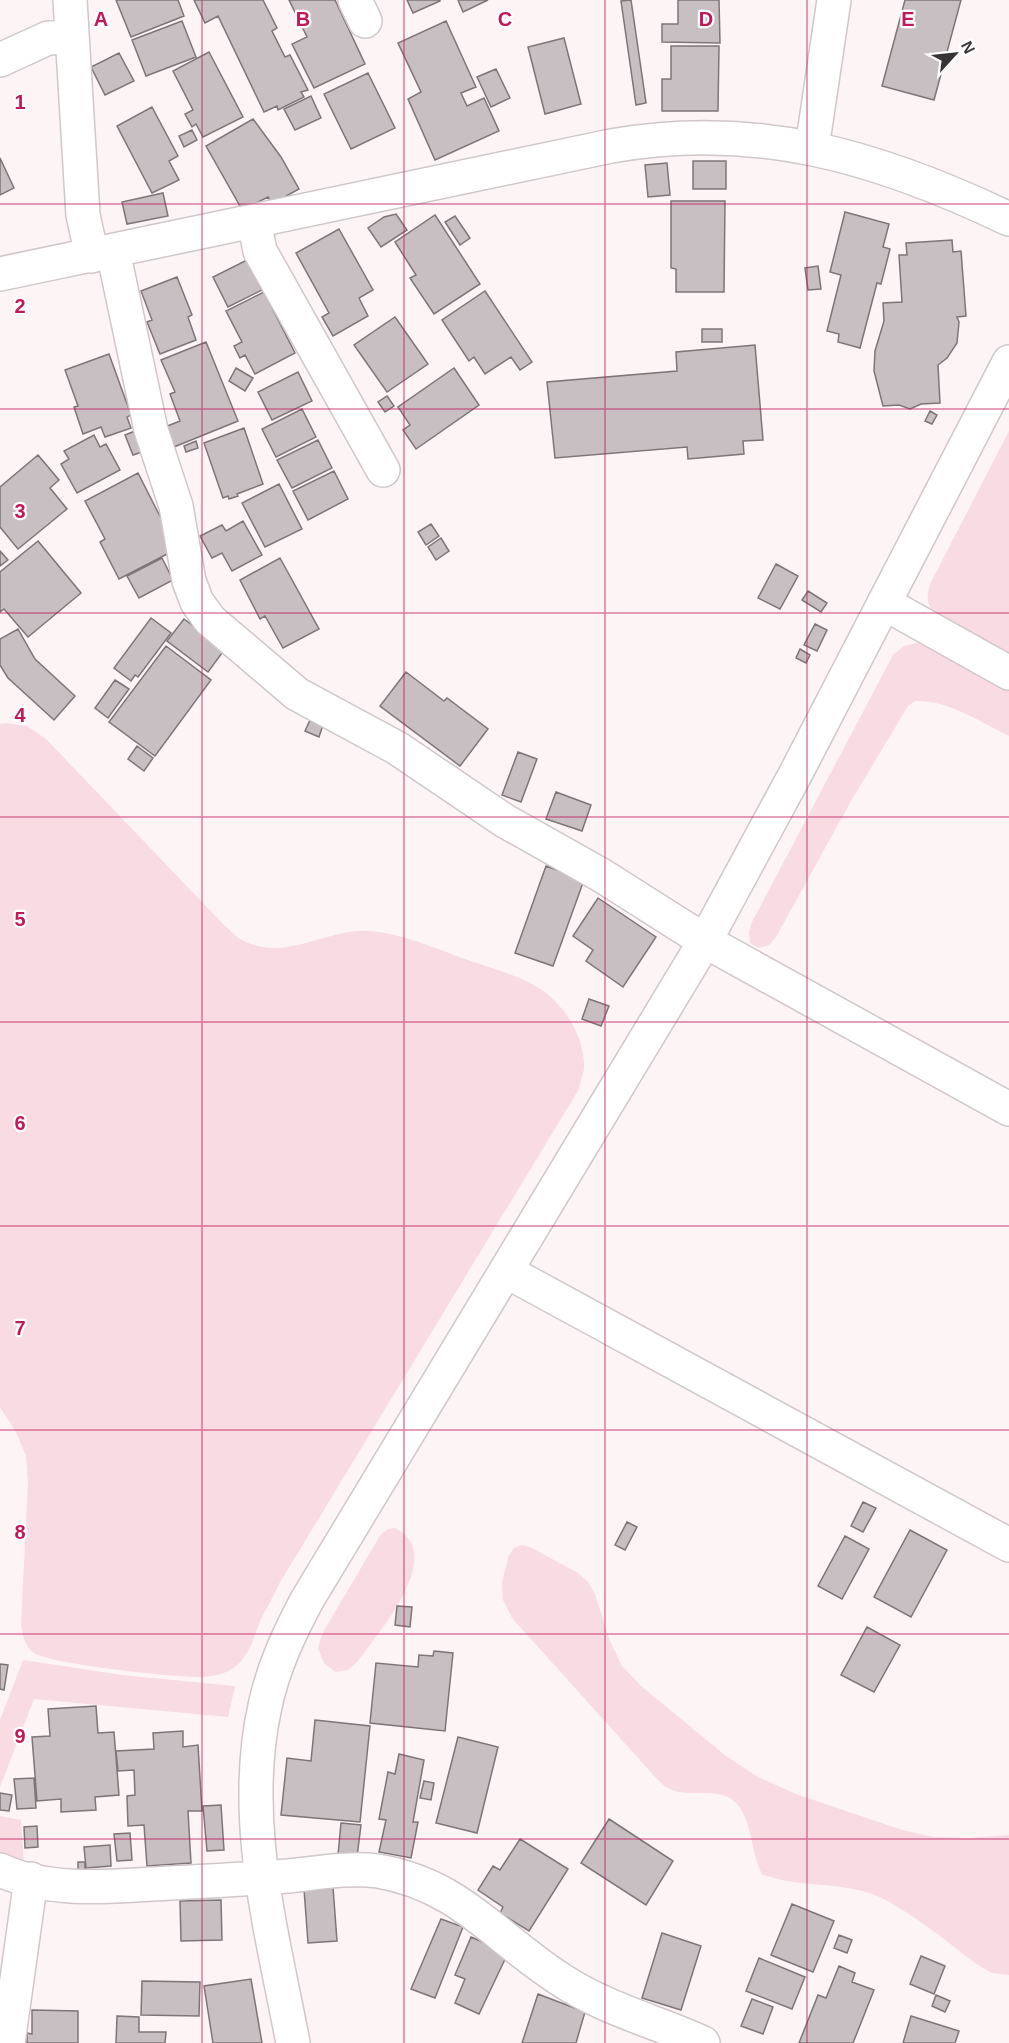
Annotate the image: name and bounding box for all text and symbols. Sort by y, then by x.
text: A [94,8,108,30]
text: B [296,8,310,30]
text: C [498,8,512,30]
text: D [699,8,713,30]
text: E [901,8,915,30]
north arrow [925,24,985,84]
text: N [958,38,978,56]
text: 1 [14,91,26,113]
text: 2 [14,295,26,317]
text: 3 [14,500,26,522]
text: 4 [14,704,26,726]
text: 5 [14,908,26,930]
text: 6 [14,1112,26,1134]
text: 7 [14,1317,26,1339]
text: 8 [14,1521,26,1543]
text: 9 [14,1725,26,1747]

